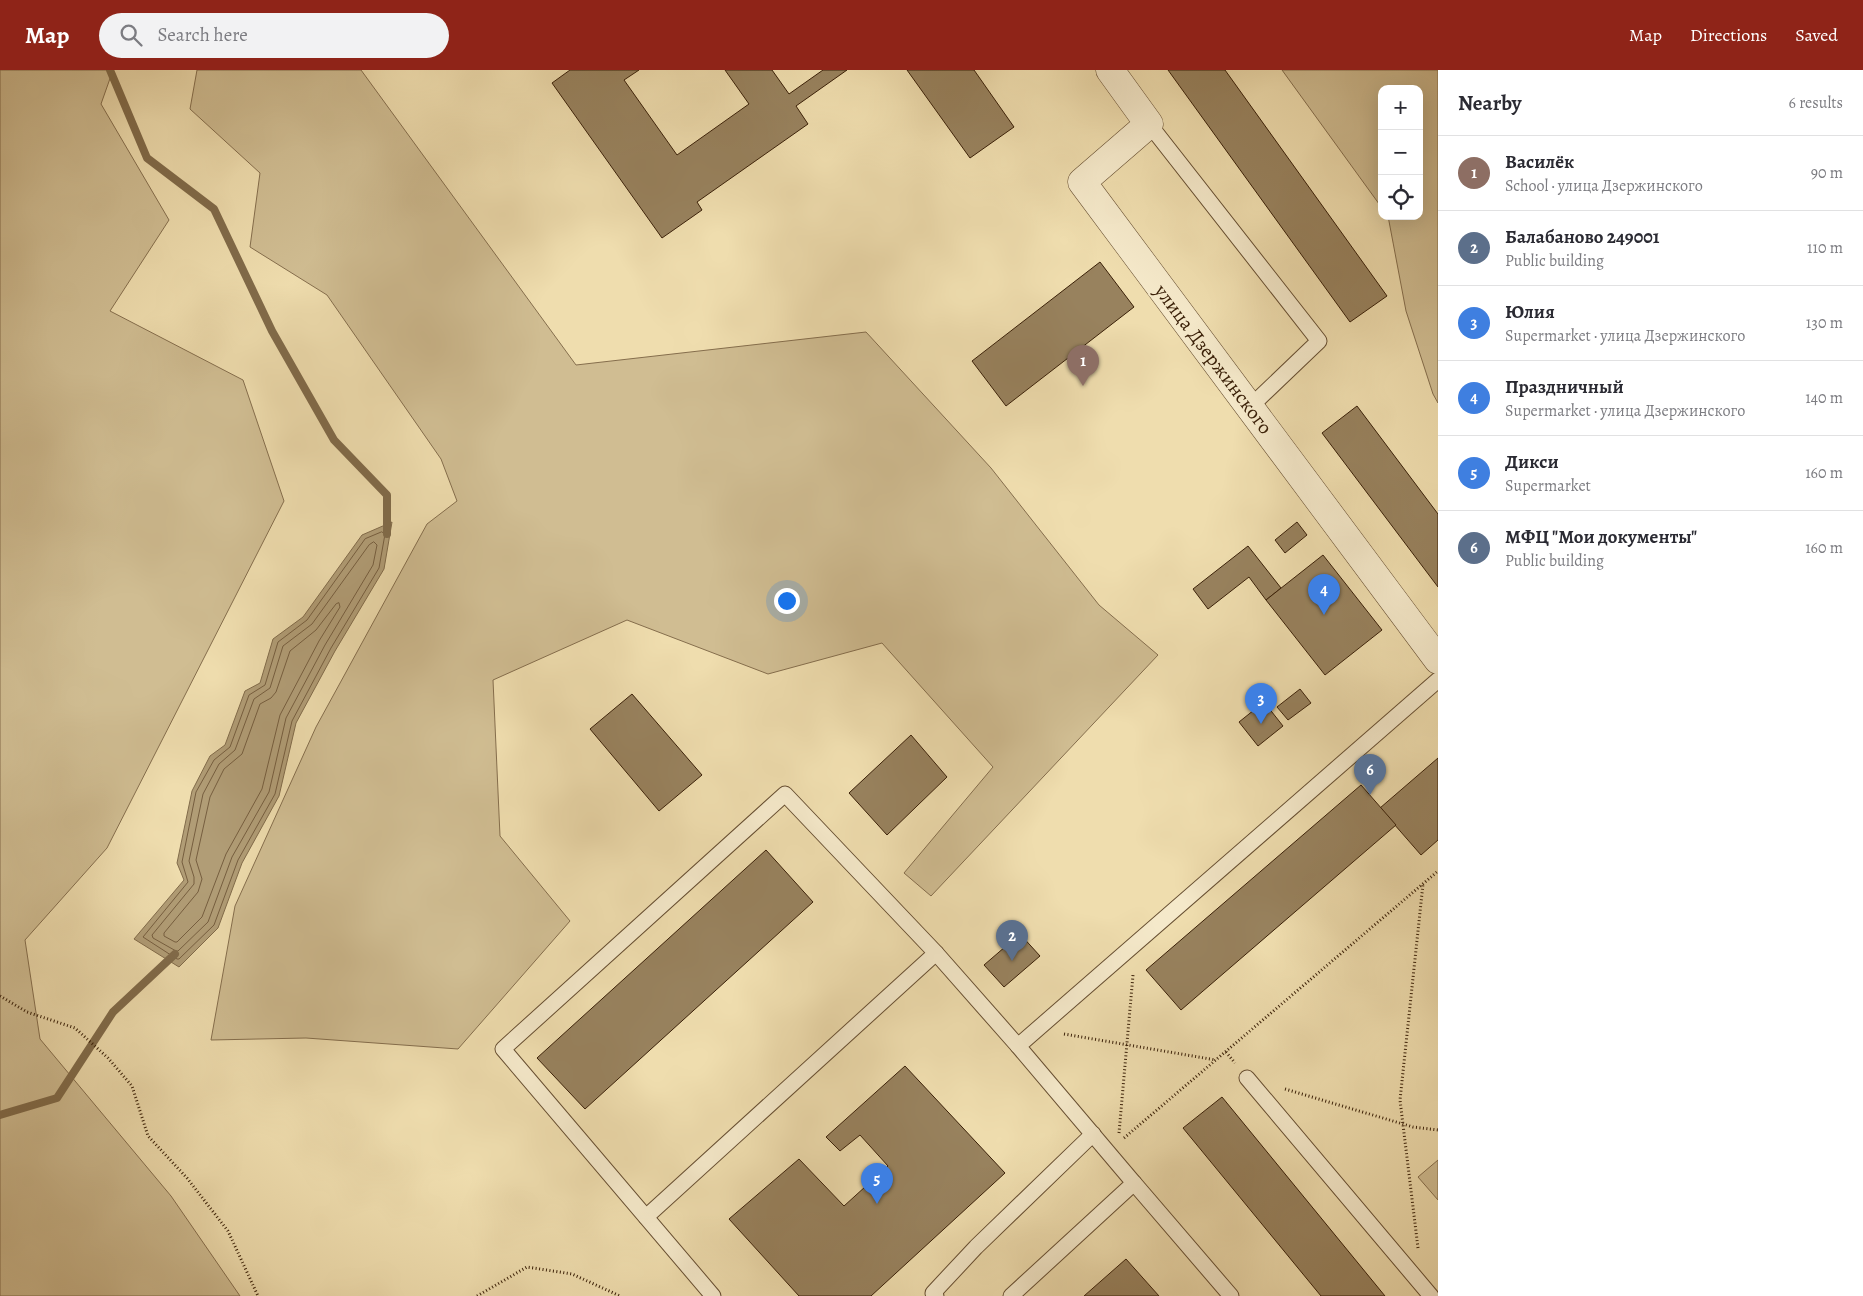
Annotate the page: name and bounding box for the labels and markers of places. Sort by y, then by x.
pin: 1 [1067,345,1099,386]
pin: 4 [1308,574,1340,615]
pin: 3 [1245,683,1277,724]
pin: 6 [1354,754,1386,795]
pin: 2 [996,920,1028,961]
pin: 5 [861,1163,893,1204]

